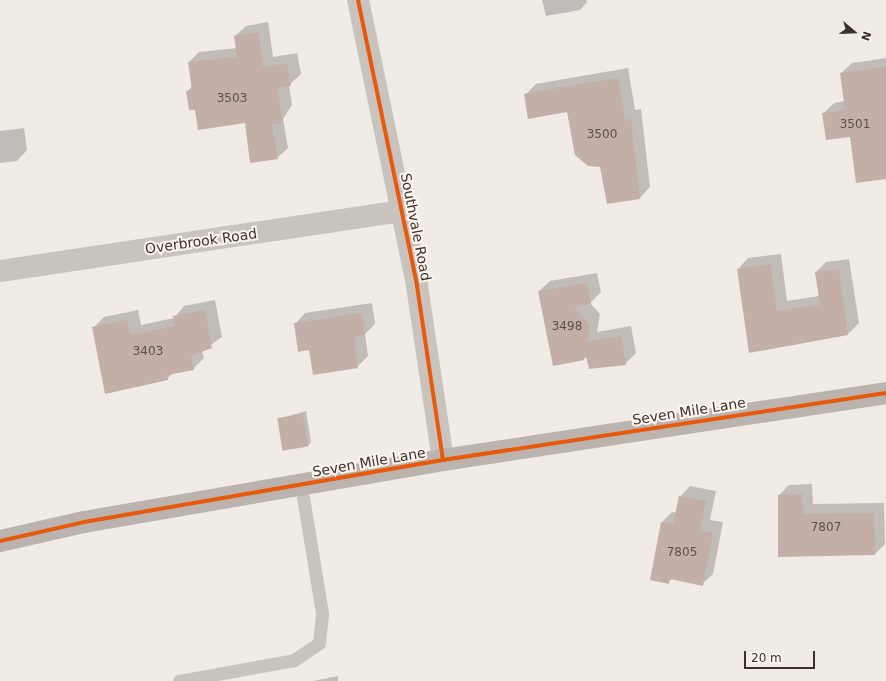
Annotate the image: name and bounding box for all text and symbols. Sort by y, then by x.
north arrow [834,12,874,52]
text: N [858,30,873,43]
house number: 3503 [217,92,247,106]
house number: 3501 [840,118,870,132]
house number: 3500 [587,128,617,142]
street label: Southvale Road [397,172,435,282]
street label: Overbrook Road [144,225,258,257]
house number: 3498 [552,320,582,334]
house number: 3403 [133,345,163,359]
street label: Seven Mile Lane [631,394,747,428]
street label: Seven Mile Lane [311,444,427,480]
house number: 7807 [811,521,841,535]
house number: 7805 [667,546,697,560]
scale bar [746,643,817,669]
text: 20 m [751,651,782,665]

